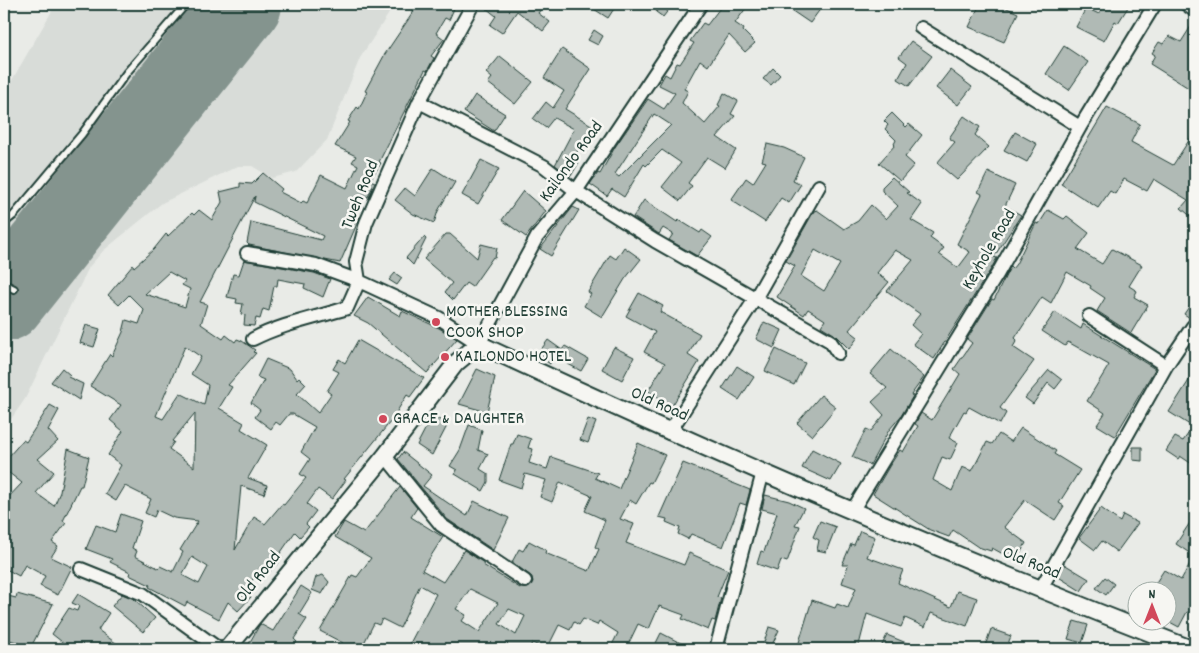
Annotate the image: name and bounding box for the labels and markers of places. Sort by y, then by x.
place label: MOTHER BLESSING COOK SHOP [446,300,568,346]
marker: MOTHER BLESSING COOK SHOP [430,316,442,328]
place label: KAILONDO HOTEL [455,345,572,370]
marker: KAILONDO HOTEL [439,351,451,363]
place label: GRACE & DAUGHTER [393,407,524,432]
marker: GRACE & DAUGHTER [377,413,389,425]

